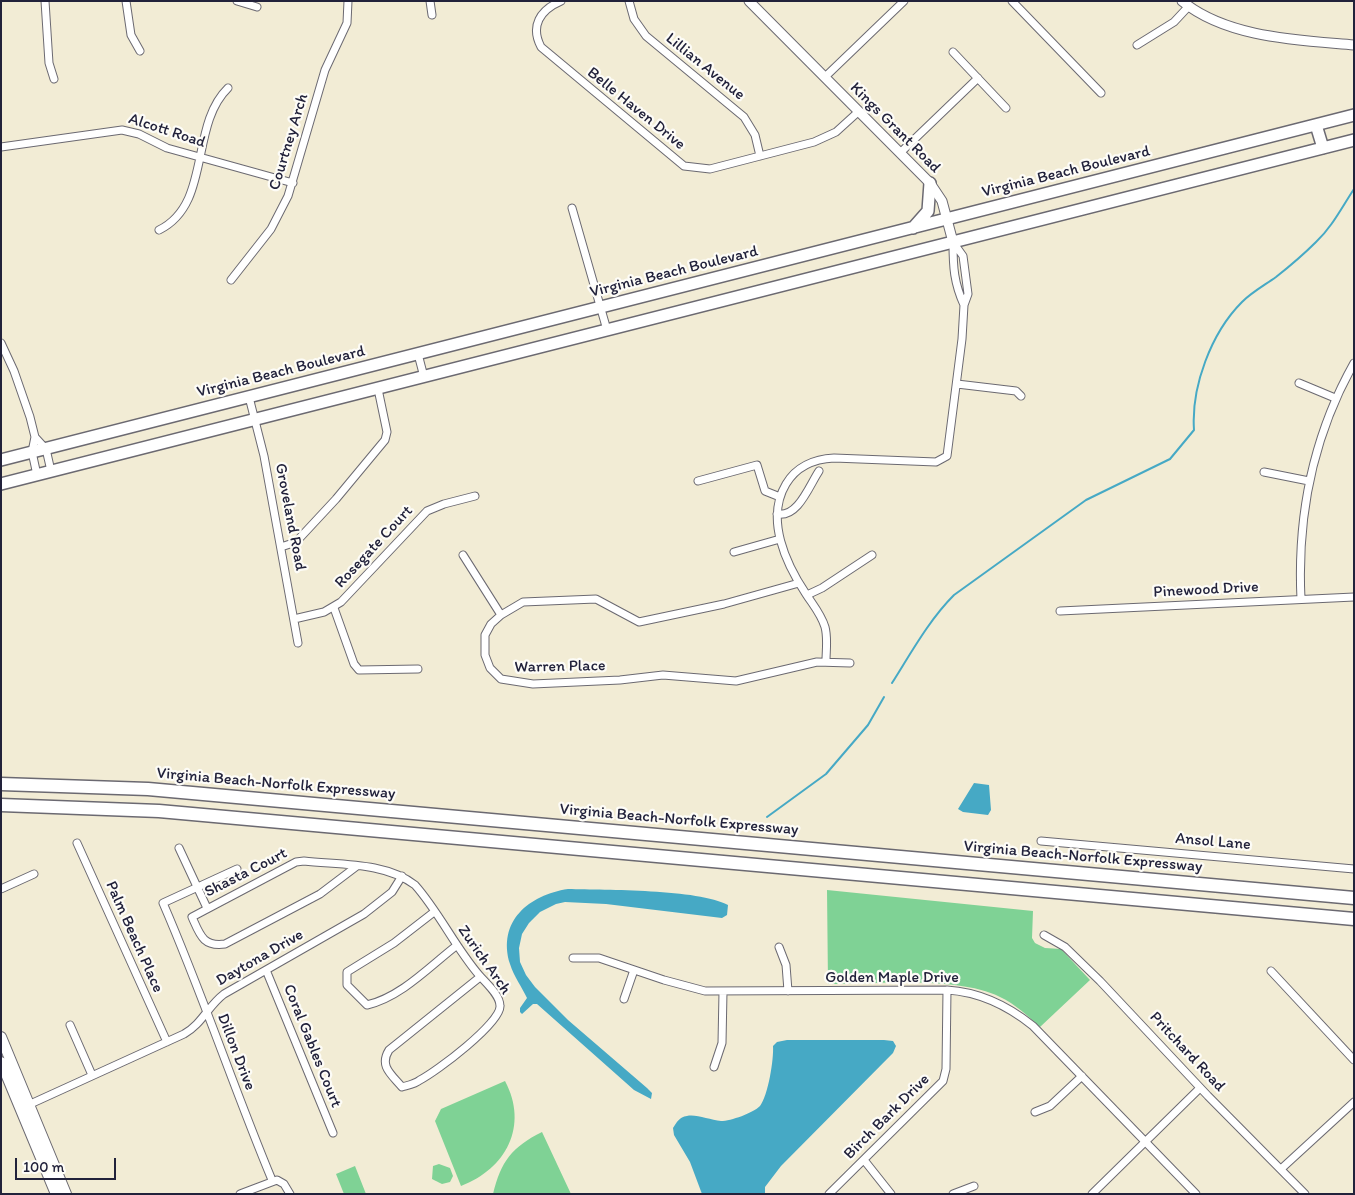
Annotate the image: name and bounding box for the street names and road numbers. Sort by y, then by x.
street label: Lillian Avenue [662,29,748,105]
street label: Belle Haven Drive [583,64,689,154]
street label: Kings Grant Road [846,79,944,177]
street label: Courtney Arch [265,91,313,193]
street label: Alcott Road [126,110,208,152]
street label: Virginia Beach Boulevard [980,142,1152,202]
street label: Virginia Beach Boulevard [588,242,760,302]
street label: Virginia Beach Boulevard [195,342,367,402]
street label: Groveland Road [270,462,310,572]
street label: Rosegate Court [331,502,417,592]
street label: Pinewood Drive [1153,578,1259,602]
street label: Warren Place [514,657,606,677]
street label: Virginia Beach-Norfolk Expressway [156,764,396,804]
street label: Virginia Beach-Norfolk Expressway [559,800,799,840]
street label: Ansol Lane [1174,829,1252,855]
street label: Virginia Beach-Norfolk Expressway [963,837,1203,877]
street label: Shasta Court [202,844,290,902]
street label: Palm Beach Place [101,878,167,996]
street label: Zurich Arch [453,922,515,998]
street label: Daytona Drive [213,925,307,991]
street label: Golden Maple Drive [825,968,959,988]
street label: Coral Gables Court [279,982,345,1110]
street label: Pritchard Road [1145,1008,1229,1096]
street label: Dillon Drive [213,1011,259,1093]
street label: Birch Bark Drive [840,1070,934,1164]

